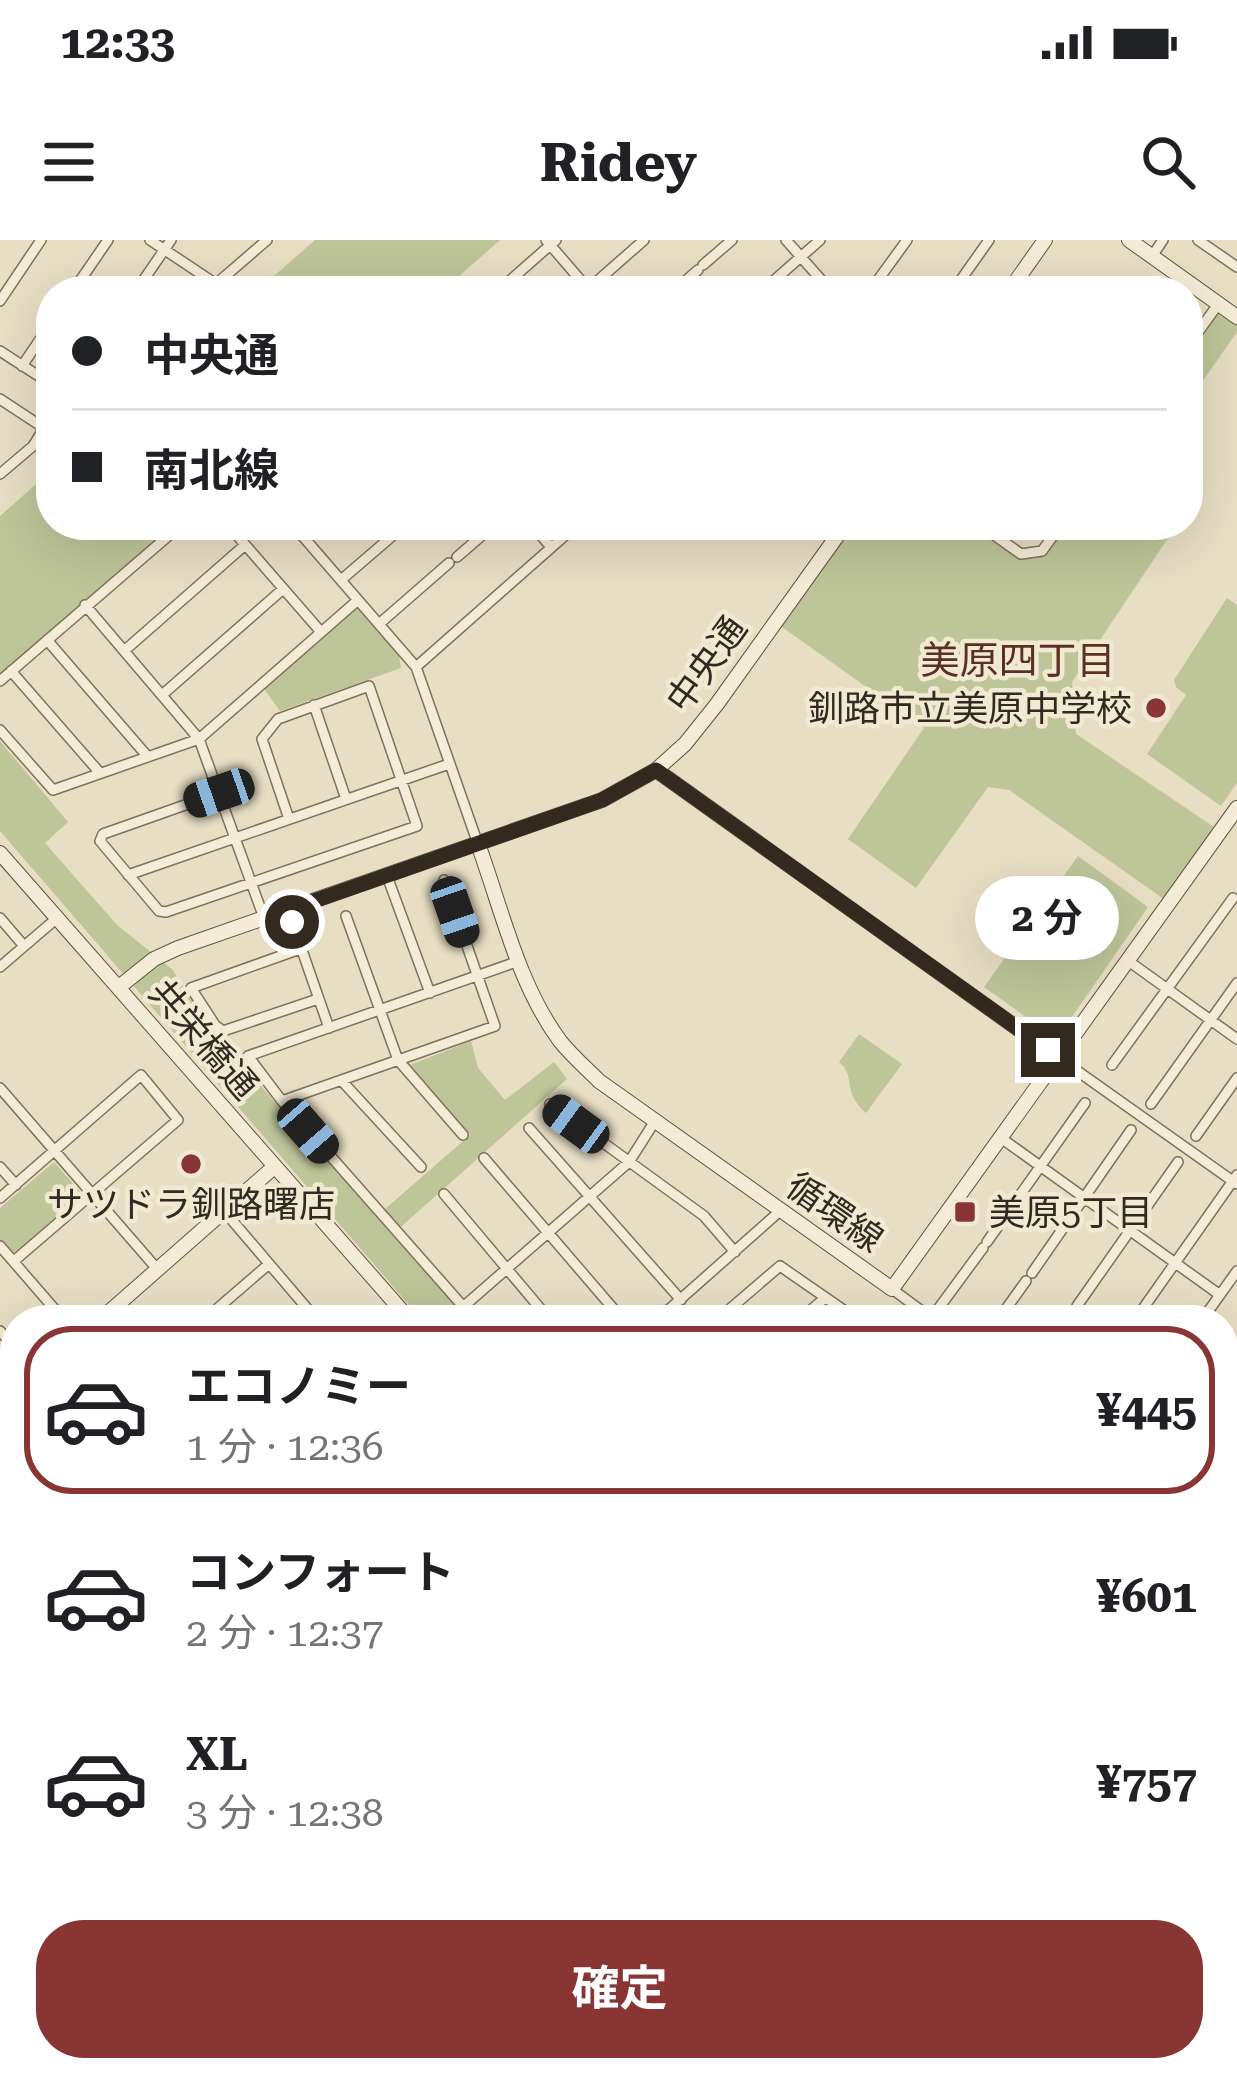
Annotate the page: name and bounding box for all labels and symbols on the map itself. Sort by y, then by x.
street label: 中央通 [658,609,756,721]
district label: 美原四丁目 [920,638,1116,684]
place label: 釧路市立美原中学校 [808,688,1132,730]
marker: 釧路市立美原中学校 [1143,695,1169,721]
car [179,764,259,822]
car [426,872,484,952]
callout: 2 分 [976,876,1120,960]
route start [265,895,319,949]
street label: 共栄橋通 [140,972,266,1108]
route end [1021,1023,1075,1077]
car [536,1088,616,1160]
car [271,1092,345,1170]
marker: サツドラ釧路曙店 [178,1151,204,1177]
street label: 循環線 [778,1165,891,1261]
place label: サツドラ釧路曙店 [47,1184,335,1226]
place label: 美原5丁目 [989,1192,1153,1234]
marker: 美原5丁目 [952,1199,978,1225]

